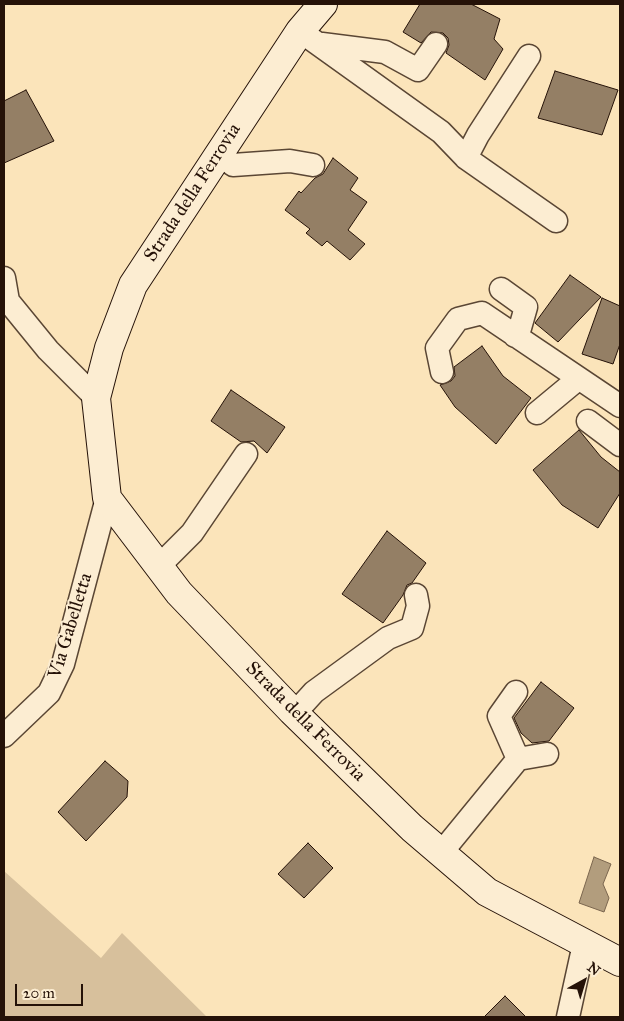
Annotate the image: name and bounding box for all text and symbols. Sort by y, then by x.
street label: Strada della Ferrovia [140,120,246,266]
street label: Via Gabelletta [44,570,98,682]
street label: Strada della Ferrovia [240,657,370,787]
north arrow [559,956,609,1006]
text: N [584,959,604,979]
scale bar [18,974,85,1006]
text: 20 m [23,984,55,1002]

